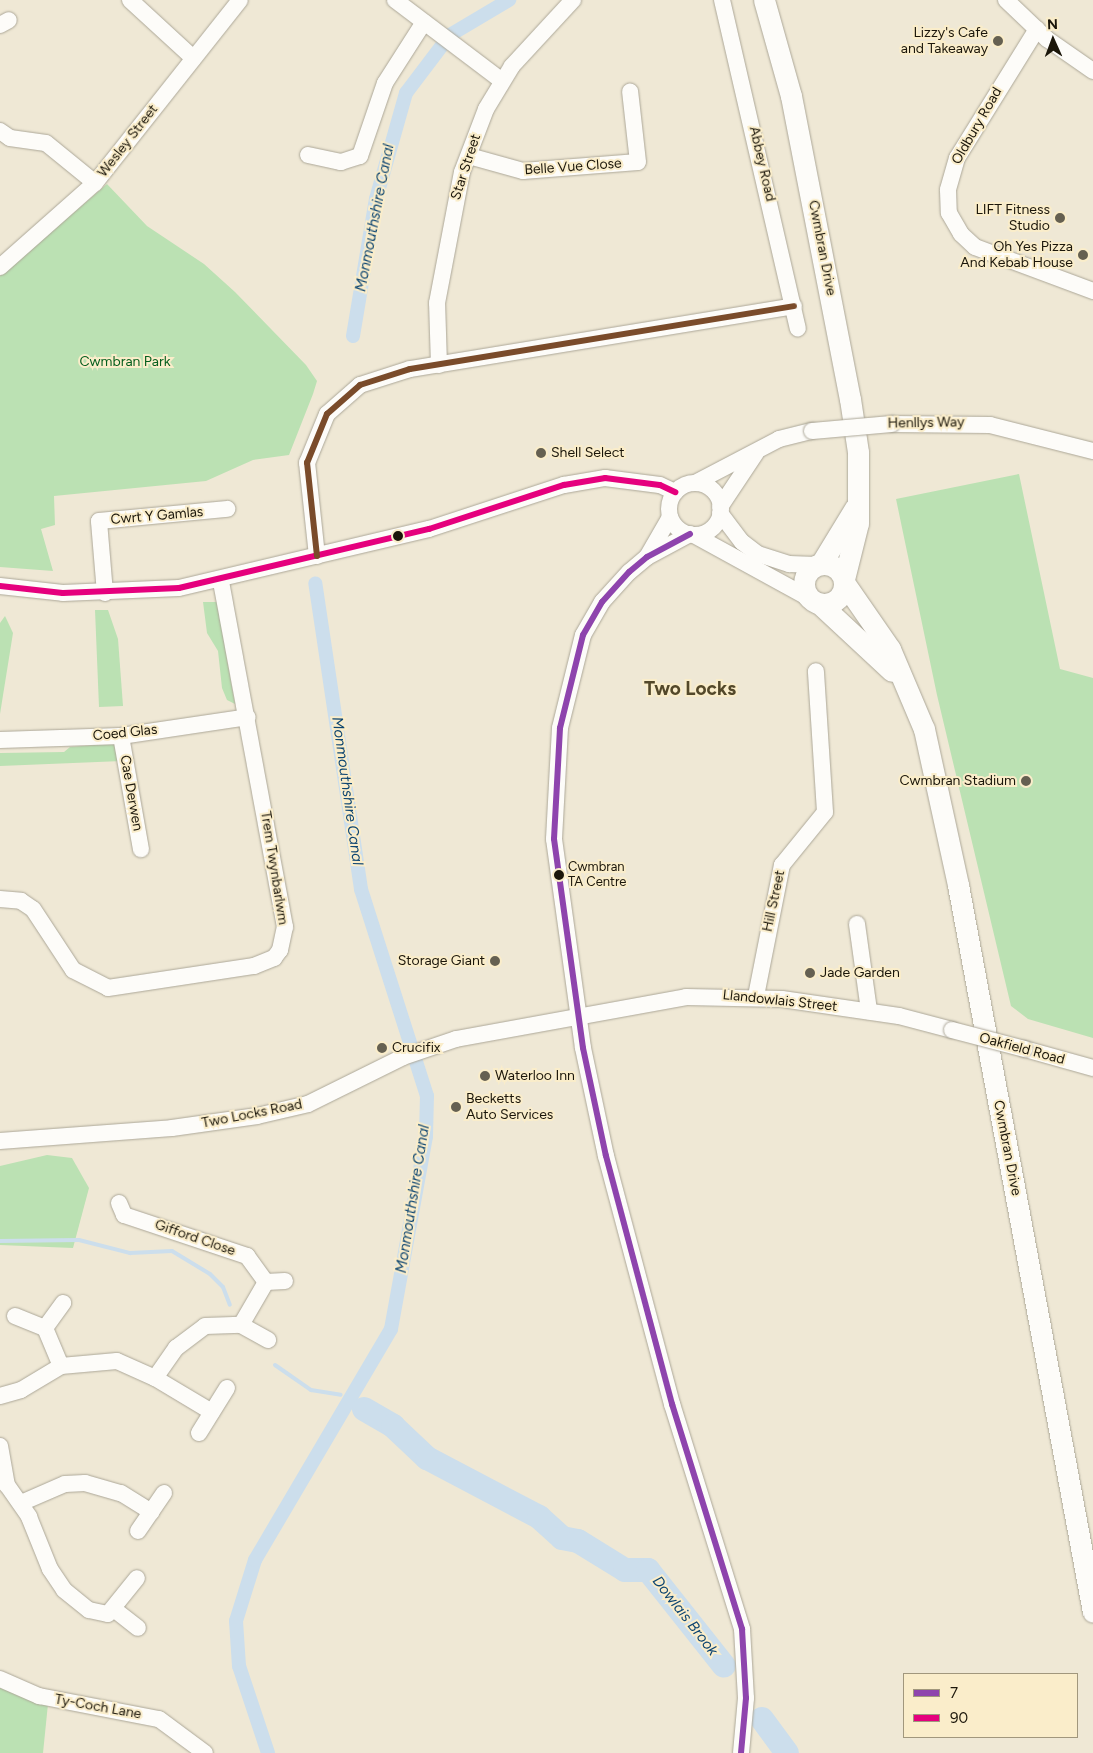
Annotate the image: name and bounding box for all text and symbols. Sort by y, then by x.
north arrow [1028,15,1078,65]
text: N [1047,16,1058,33]
place label: Lizzy's Cafe and Takeaway [901,25,988,58]
marker: Lizzy's Cafe and Takeaway [992,35,1004,47]
street label: Oldbury Road [948,85,1006,167]
street label: Wesley Street [94,101,162,181]
street label: Abbey Road [745,125,779,203]
street label: Star Street [447,132,485,202]
water label: Monmouthshire Canal [352,143,398,293]
street label: Belle Vue Close [524,155,622,179]
street label: Cwmbran Drive [805,199,839,297]
place label: LIFT Fitness Studio [975,202,1050,234]
marker: LIFT Fitness Studio [1054,212,1066,224]
place label: Oh Yes Pizza And Kebab House [960,239,1073,272]
marker: Oh Yes Pizza And Kebab House [1077,249,1089,261]
park label: Cwmbran Park [80,354,170,370]
street label: Henllys Way [887,414,965,432]
place label: Shell Select [551,445,624,461]
marker: Shell Select [535,447,547,459]
street label: Cwrt Y Gamlas [110,504,204,528]
unlabelled marker [393,531,403,541]
district label: Two Locks [644,678,736,700]
water label: Monmouthshire Canal [328,716,366,866]
street label: Coed Glas [92,721,158,745]
street label: Cae Derwen [116,754,146,832]
place label: Cwmbran Stadium [899,773,1016,789]
marker: Cwmbran Stadium [1020,775,1032,787]
street label: Trem Twynbarlwm [257,810,291,926]
place label: Cwmbran TA Centre [568,860,626,891]
street label: Hill Street [759,869,789,933]
marker: Cwmbran TA Centre [554,870,564,880]
place label: Storage Giant [398,953,485,969]
marker: Storage Giant [489,955,501,967]
place label: Jade Garden [820,965,900,981]
marker: Jade Garden [804,967,816,979]
street label: Llandowlais Street [722,987,838,1015]
street label: Oakfield Road [977,1030,1067,1068]
place label: Crucifix [392,1040,441,1056]
marker: Crucifix [376,1042,388,1054]
place label: Waterloo Inn [495,1068,575,1084]
marker: Waterloo Inn [479,1070,491,1082]
place label: Becketts Auto Services [466,1091,553,1124]
street label: Two Locks Road [200,1096,304,1132]
street label: Cwmbran Drive [990,1099,1024,1197]
marker: Becketts Auto Services [450,1101,462,1113]
water label: Monmouthshire Canal [392,1124,434,1274]
street label: Gifford Close [152,1216,238,1260]
water label: Dowlais Brook [648,1573,722,1659]
legend [903,1673,1078,1738]
text: 7 [950,1684,958,1702]
street label: Ty-Coch Lane [53,1691,143,1723]
text: 90 [950,1709,968,1727]

